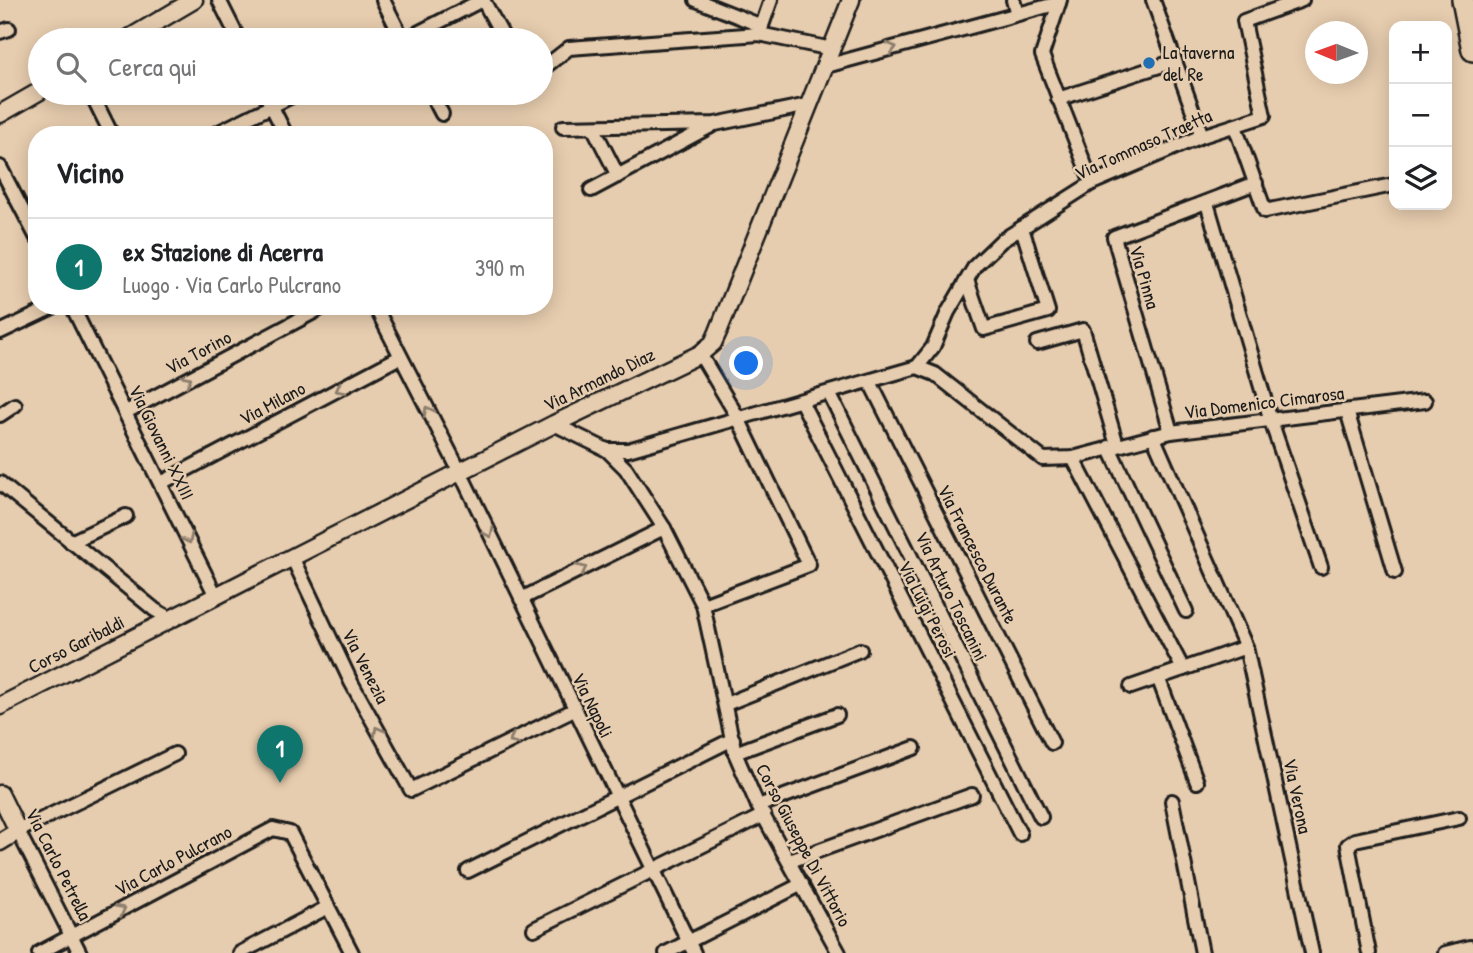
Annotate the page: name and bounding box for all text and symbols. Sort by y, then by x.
north arrow [1305,21,1368,84]
map controls [1389,21,1452,210]
button: + [1389,21,1452,84]
search box [28,28,553,105]
place label: La taverna del Re [1163,39,1235,87]
one-way arrow [885,42,897,56]
icon: search [52,48,90,86]
text: Cerca qui [108,49,197,84]
marker: La taverna del Re [1141,55,1157,71]
button: − [1389,84,1452,147]
street label: Via Tommaso Traetta [1070,102,1216,186]
button: layers [1389,147,1452,210]
text: Vicino [56,152,124,192]
text: ex Stazione di Acerra [123,234,323,269]
street label: Via Pinna [1124,242,1167,312]
text: 1 [75,252,83,283]
text: 390 m [475,252,525,283]
text: Luogo · Via Carlo Pulcrano [123,269,341,300]
street label: Via Torino [160,324,236,380]
street label: Via Armando Diaz [539,341,659,417]
your location [729,346,763,380]
one-way arrow [180,374,192,388]
street label: Via Milano [235,375,310,431]
street label: Via Domenico Cimarosa [1183,379,1346,425]
street label: Via Giovanni XXIII [123,380,201,504]
one-way arrow [335,380,347,394]
one-way arrow [423,406,437,418]
street label: Via Francesco Durante [932,480,1025,628]
one-way arrow [481,526,495,538]
street label: Via Arturo Toscanini [909,527,995,665]
one-way arrow [180,532,194,544]
street label: Via Luigi Perosi [892,556,964,662]
one-way arrow [575,563,587,577]
street label: Corso Garibaldi [23,609,129,679]
street label: Via Venezia [336,624,396,708]
street label: Via Napoli [566,668,620,742]
pin: 1 [257,725,303,783]
one-way arrow [373,725,386,738]
one-way arrow [508,732,520,746]
street label: Via Verona [1277,756,1319,836]
street label: Corso Giuseppe Di Vittorio [750,759,858,931]
street label: Via Carlo Petrella [20,803,99,925]
street label: Via Carlo Pulcrano [110,818,236,902]
one-way arrow [114,904,126,918]

